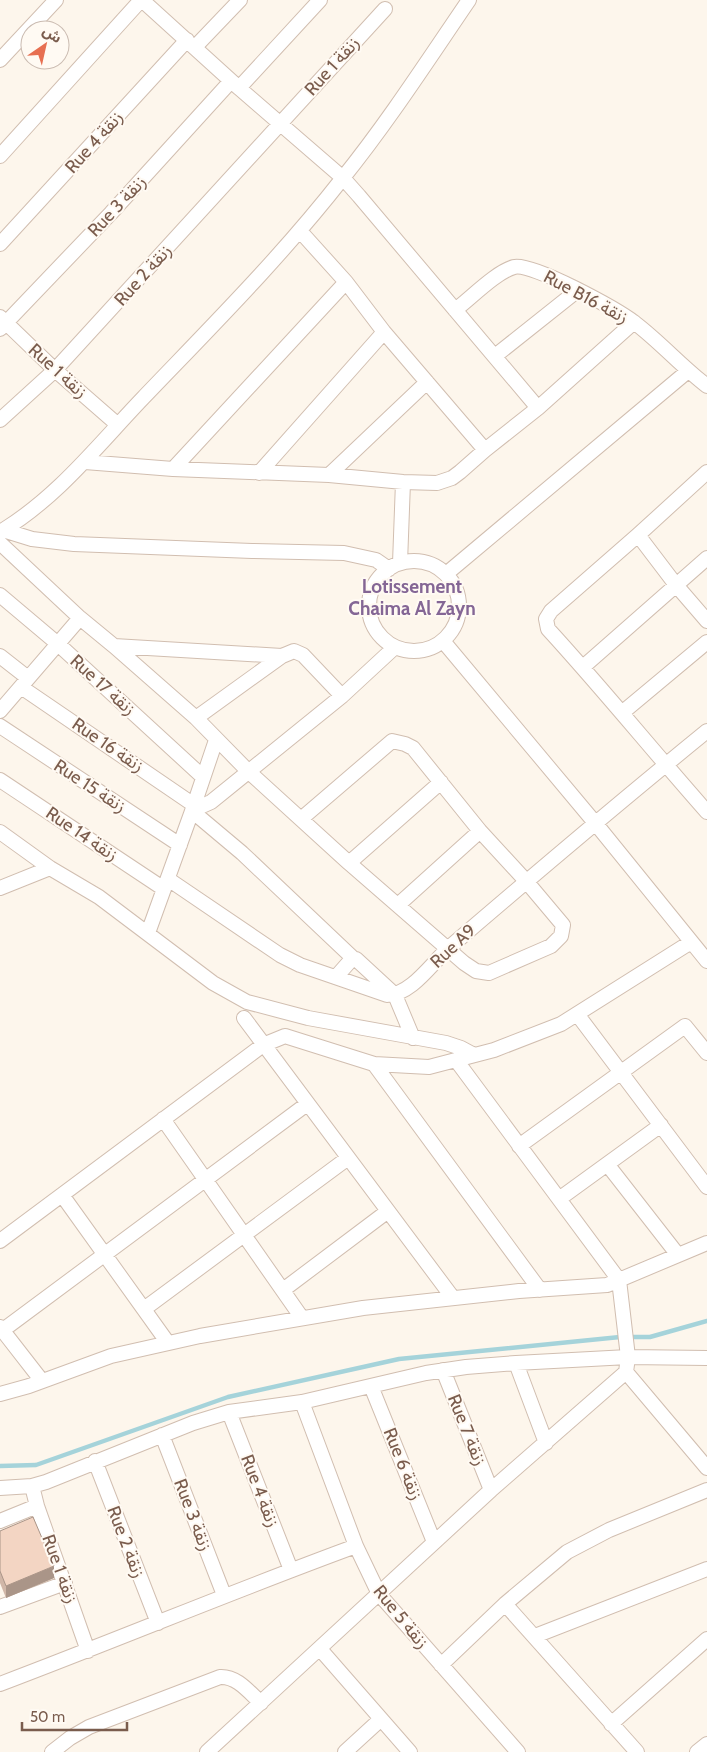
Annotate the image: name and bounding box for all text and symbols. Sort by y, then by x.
north arrow [20,20,70,70]
text: ش [39,21,65,47]
street label: Rue 1 زنقة [300,32,364,100]
street label: Rue 4 زنقة [60,106,128,178]
street label: Rue 3 زنقة [83,171,151,241]
street label: Rue 2 زنقة [110,240,176,310]
street label: Rue B16 زنقة [540,266,632,328]
street label: Rue 1 زنقة [24,339,92,403]
district label: Lotissement Chaima Al Zayn [348,575,476,620]
street label: Rue 17 زنقة [66,650,140,720]
street label: Rue 16 زنقة [68,713,148,777]
street label: Rue 15 زنقة [50,755,130,817]
street label: Rue 14 زنقة [42,802,122,866]
street label: Rue A9 [426,919,480,973]
street label: Rue 7 زنقة [443,1391,491,1469]
street label: Rue 6 زنقة [379,1425,427,1503]
street label: Rue 4 زنقة [236,1451,284,1531]
street label: Rue 3 زنقة [169,1476,217,1554]
street label: Rue 2 زنقة [102,1503,150,1581]
street label: Rue 1 زنقة [37,1531,83,1607]
street label: Rue 5 زنقة [369,1581,433,1653]
scale bar [22,1700,128,1732]
text: 50 m [30,1708,65,1726]

